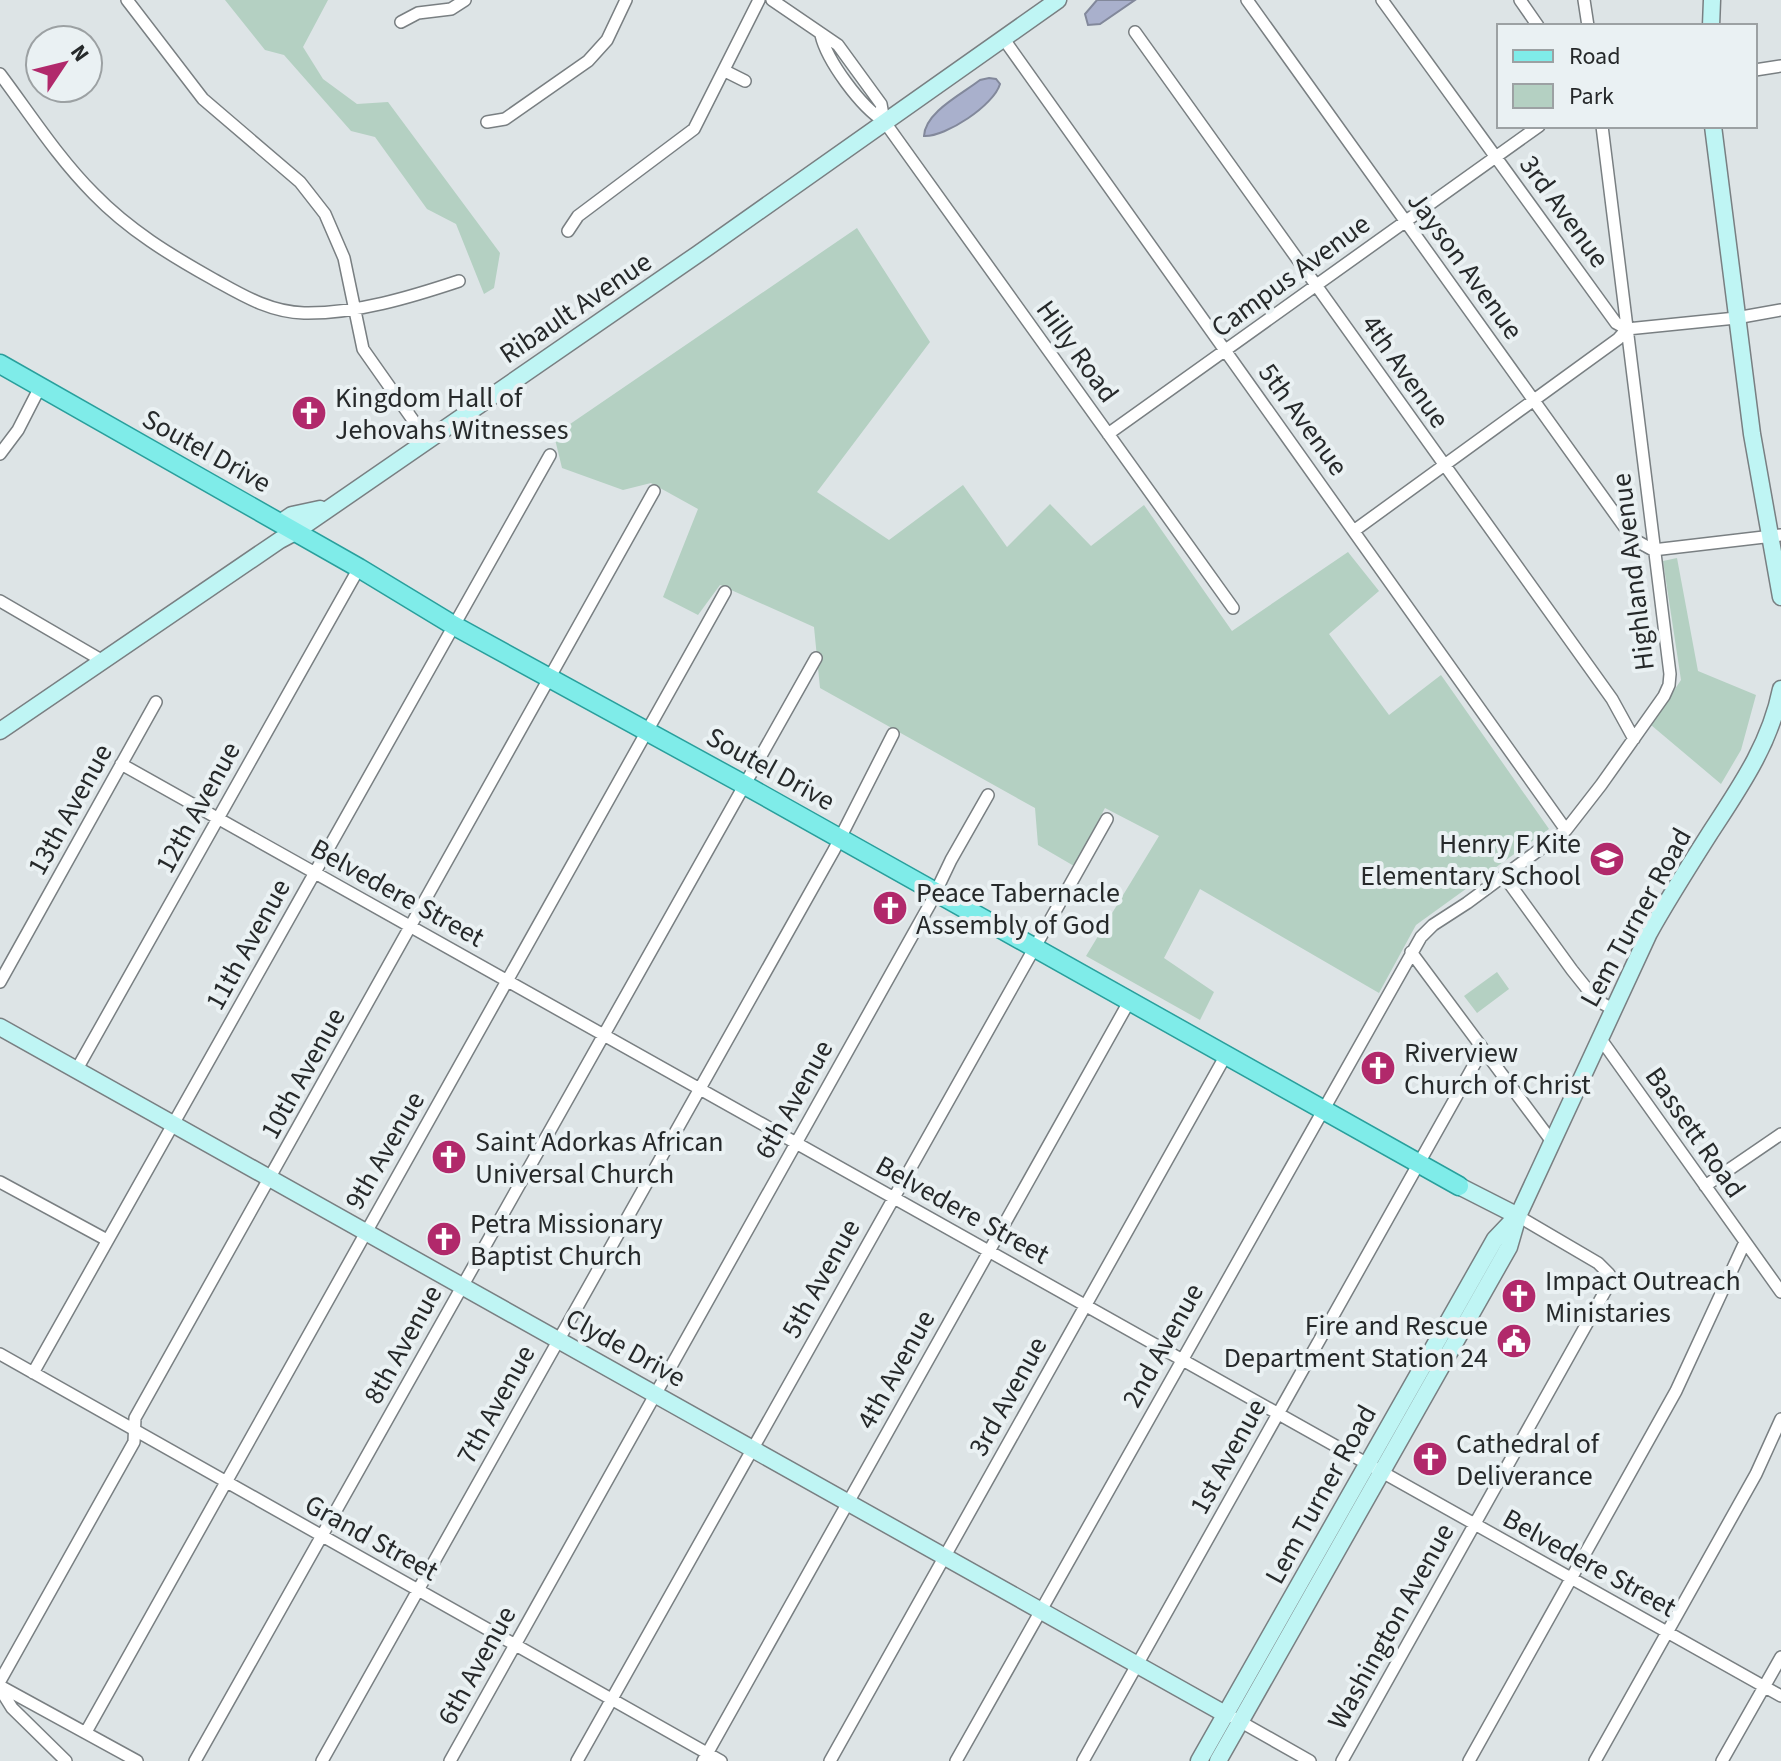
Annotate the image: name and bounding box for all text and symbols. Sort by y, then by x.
north arrow [24,24,104,104]
legend [1497,24,1757,128]
text: N [62,38,97,68]
text: Road [1569,39,1621,74]
text: Park [1569,79,1614,114]
street label: 3rd Avenue [1510,147,1619,276]
street label: Jayson Avenue [1398,183,1533,348]
street label: Campus Avenue [1203,204,1378,347]
street label: Ribault Avenue [492,242,660,374]
street label: Hilly Road [1026,292,1128,411]
street label: 4th Avenue [1351,307,1459,437]
street label: 5th Avenue [1249,355,1358,484]
place label: Kingdom Hall of Jehovahs Witnesses [335,378,568,450]
church icon: Kingdom Hall of Jehovahs Witnesses [290,394,328,432]
street label: Soutel Drive [135,399,278,503]
street label: Highland Avenue [1601,471,1665,673]
street label: Soutel Drive [699,717,842,821]
street label: 12th Avenue [145,735,250,880]
street label: 13th Avenue [17,737,122,882]
street label: Lem Turner Road [1570,821,1702,1014]
place label: Henry F Kite Elementary School [1360,824,1581,896]
street label: Belvedere Street [303,829,492,957]
school or university icon: Henry F Kite Elementary School [1588,840,1626,878]
street label: 11th Avenue [195,872,300,1017]
place label: Peace Tabernacle Assembly of God [916,873,1120,945]
church icon: Peace Tabernacle Assembly of God [871,889,909,927]
street label: 10th Avenue [250,1001,355,1146]
street label: 6th Avenue [745,1033,843,1166]
place label: Riverview Church of Christ [1404,1033,1591,1105]
church icon: Riverview Church of Christ [1359,1049,1397,1087]
street label: Bassett Road [1635,1059,1755,1206]
street label: 9th Avenue [335,1084,435,1217]
place label: Saint Adorkas African Universal Church [475,1122,724,1194]
church icon: Saint Adorkas African Universal Church [430,1138,468,1176]
street label: Belvedere Street [868,1146,1057,1274]
place label: Petra Missionary Baptist Church [470,1204,663,1276]
street label: 5th Avenue [772,1212,870,1345]
church icon: Petra Missionary Baptist Church [425,1220,463,1258]
place label: Impact Outreach Ministaries [1545,1261,1741,1333]
street label: 2nd Avenue [1112,1276,1213,1415]
church icon: Impact Outreach Ministaries [1500,1277,1538,1315]
street label: 8th Avenue [354,1278,452,1411]
street label: Clyde Drive [558,1298,693,1397]
street label: 4th Avenue [847,1303,945,1436]
place label: Fire and Rescue Department Station 24 [1224,1306,1488,1378]
public building icon: Fire and Rescue Department Station 24 [1495,1322,1533,1360]
street label: 3rd Avenue [959,1330,1057,1463]
street label: 7th Avenue [447,1338,545,1471]
street label: 1st Avenue [1180,1391,1276,1521]
street label: Lem Turner Road [1255,1398,1387,1591]
place label: Cathedral of Deliverance [1456,1424,1600,1496]
church icon: Cathedral of Deliverance [1411,1440,1449,1478]
street label: Grand Street [298,1485,446,1591]
street label: Belvedere Street [1495,1499,1684,1627]
street label: Washington Avenue [1318,1516,1464,1737]
street label: 6th Avenue [428,1599,526,1732]

